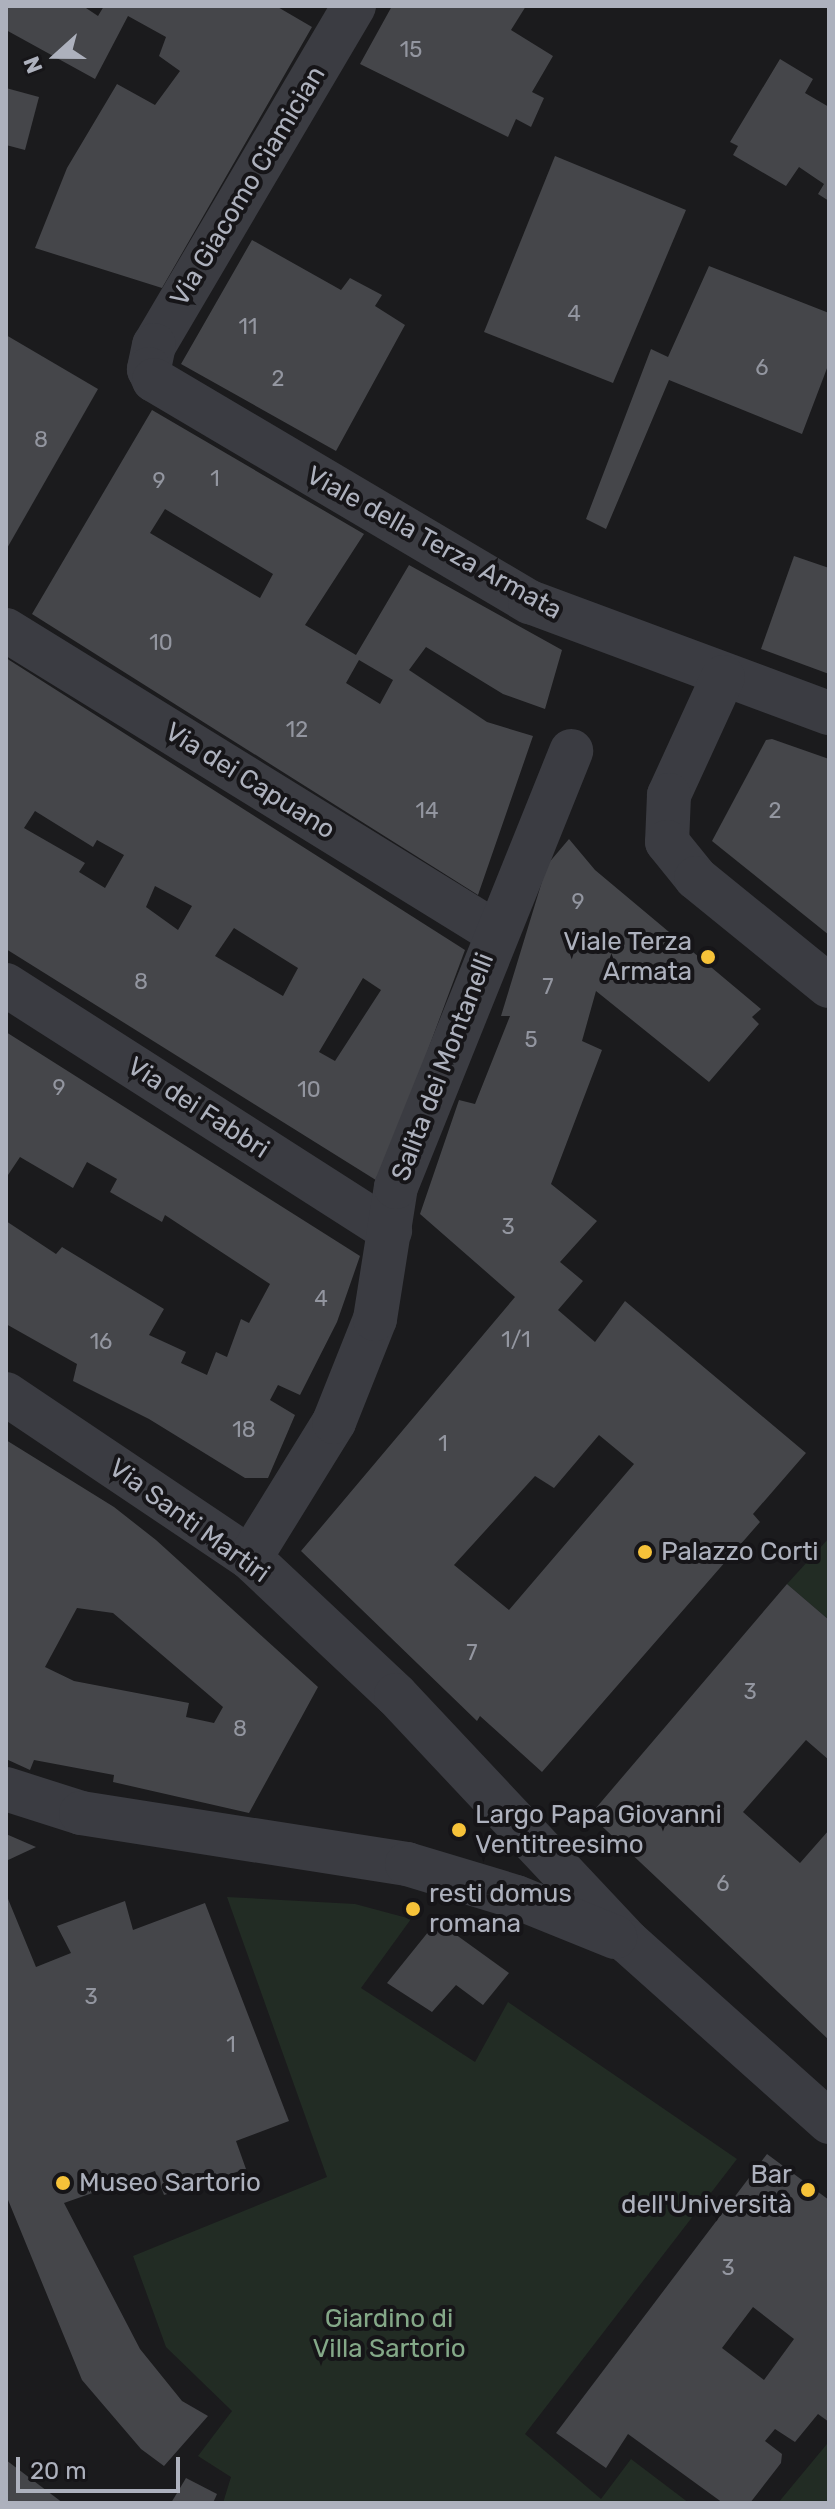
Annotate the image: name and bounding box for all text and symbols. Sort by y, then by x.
north arrow [16,16,96,96]
house number: 15 [400,37,422,63]
text: N [18,53,49,77]
street label: Via Giacomo Ciamician [164,60,332,312]
house number: 4 [567,301,581,327]
house number: 11 [239,314,257,340]
house number: 6 [755,355,769,381]
house number: 2 [272,366,284,392]
house number: 8 [34,427,48,453]
street label: Viale della Terza Armata [300,459,568,627]
house number: 1 [210,466,220,492]
house number: 9 [152,468,166,494]
house number: 10 [149,630,173,656]
street label: Via dei Capuano [159,716,341,846]
house number: 12 [286,717,308,743]
house number: 14 [415,798,439,824]
house number: 2 [769,798,781,824]
house number: 9 [571,889,585,915]
place label: Viale Terza Armata [563,926,692,988]
marker: Viale Terza Armata [699,948,717,966]
street label: Salita dei Montanelli [385,949,501,1185]
house number: 8 [134,969,148,995]
house number: 7 [542,974,554,1000]
house number: 5 [524,1027,538,1053]
street label: Via dei Fabbri [121,1051,275,1165]
house number: 9 [52,1075,66,1101]
house number: 10 [297,1077,321,1103]
house number: 3 [501,1214,515,1240]
house number: 4 [314,1286,328,1312]
house number: 1/1 [501,1327,531,1353]
house number: 16 [90,1329,112,1355]
house number: 18 [232,1417,256,1443]
house number: 1 [438,1431,448,1457]
street label: Via Santi Martiri [103,1452,275,1590]
place label: Palazzo Corti [661,1536,819,1568]
marker: Palazzo Corti [636,1543,654,1561]
house number: 7 [466,1640,478,1666]
house number: 3 [743,1679,757,1705]
house number: 8 [233,1716,247,1742]
place label: Largo Papa Giovanni Ventitreesimo [475,1799,722,1860]
marker: Largo Papa Giovanni Ventitreesimo [450,1821,468,1839]
house number: 6 [716,1871,730,1897]
place label: resti domus romana [429,1878,572,1940]
marker: resti domus romana [404,1900,422,1918]
house number: 3 [84,1984,98,2010]
house number: 1 [226,2032,236,2058]
place label: Bar dell'Università [621,2159,792,2220]
place label: Museo Sartorio [79,2167,261,2199]
marker: Museo Sartorio [54,2174,72,2192]
marker: Bar dell'Università [799,2181,817,2199]
house number: 3 [721,2255,735,2281]
park label: Giardino di Villa Sartorio [312,2303,466,2364]
scale bar [20,2441,184,2491]
text: 20 m [30,2457,87,2485]

